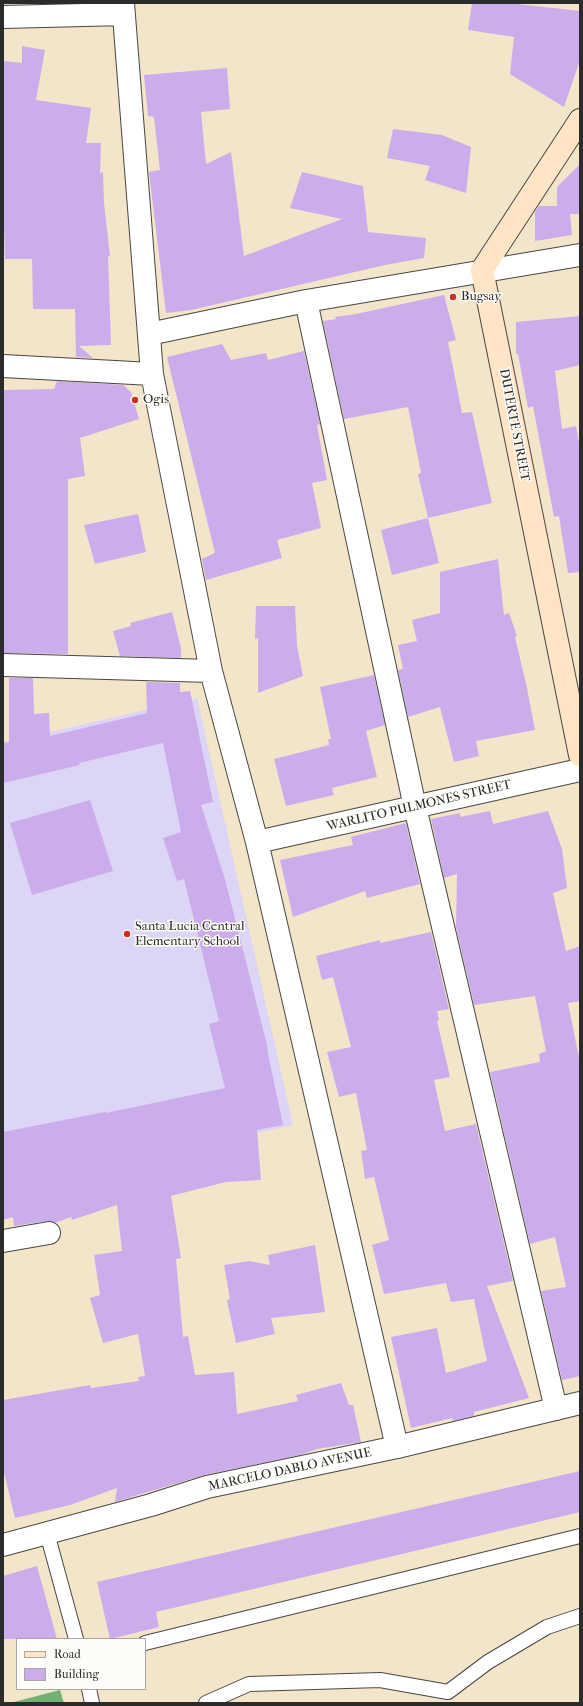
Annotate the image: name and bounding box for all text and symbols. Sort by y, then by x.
place label: Bugsay [461,289,501,305]
marker: Bugsay [448,292,458,302]
street label: DUTERTE STREET [495,367,533,483]
place label: Ogis [143,392,169,408]
marker: Ogis [130,395,140,405]
street label: WARLITO PULMONES STREET [325,777,513,835]
place label: Santa Lucia Central Elementary School [135,919,245,950]
marker: Santa Lucia Central Elementary School [122,929,132,939]
street label: MARCELO DABLO AVENUE [207,1445,373,1495]
legend [16,1638,146,1690]
text: Road [54,1647,81,1661]
text: Building [54,1667,99,1681]

